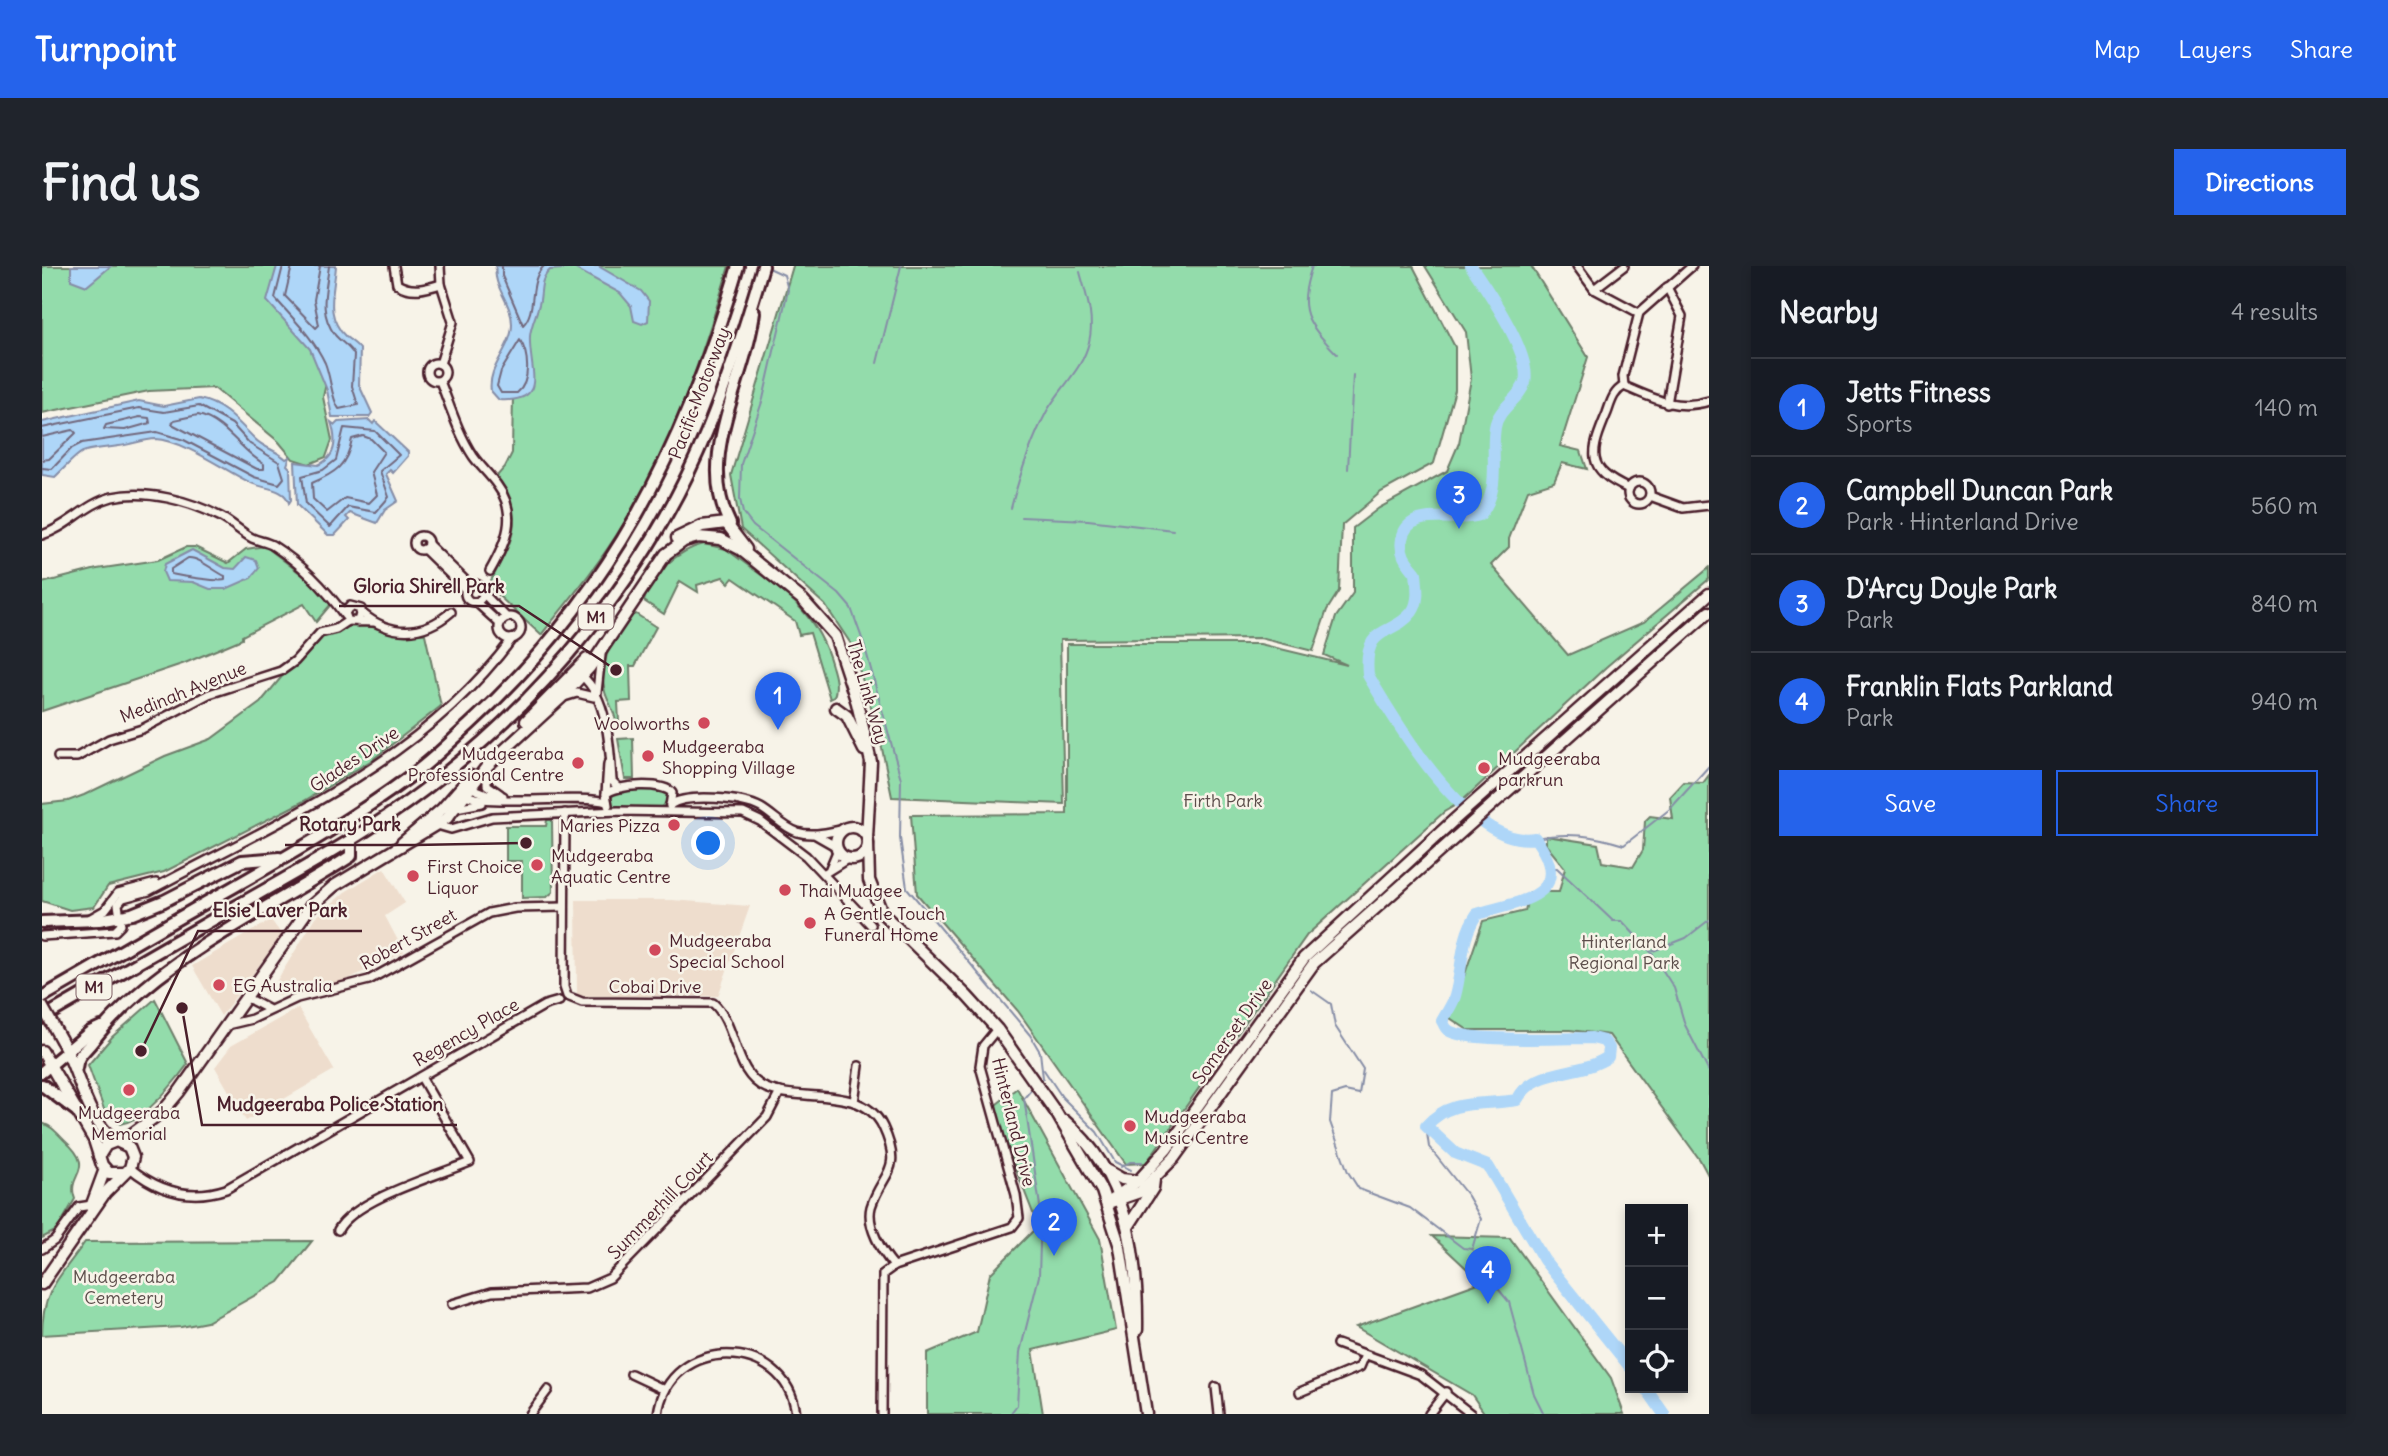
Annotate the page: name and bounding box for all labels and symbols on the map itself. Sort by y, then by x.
street label: Pacific Motorway [663,324,735,462]
pin: 3 [1436,471,1482,529]
callout: Gloria Shirell Park [339,566,519,606]
text: Gloria Shirell Park [353,574,505,598]
road number: M1 [578,604,614,630]
street label: The Link Way [842,637,894,747]
street label: Medinah Avenue [116,656,250,728]
pin: 1 [755,672,801,730]
place label: Woolworths [594,712,690,735]
marker: Woolworths [696,715,712,731]
street label: Glades Drive [305,721,403,797]
place label: Mudgeeraba Shopping Village [662,735,795,779]
place label: Mudgeeraba Professional Centre [407,742,564,786]
place label: Mudgeeraba parkrun [1498,747,1601,791]
marker: Mudgeeraba Shopping Village [640,748,656,764]
marker: Mudgeeraba Professional Centre [570,755,586,771]
marker: Mudgeeraba parkrun [1476,760,1492,776]
park label: Firth Park [1183,789,1263,812]
callout: Rotary Park [285,805,415,845]
text: Rotary Park [299,812,401,836]
place label: Maries Pizza [559,814,660,837]
marker: Maries Pizza [666,817,682,833]
your location [691,826,725,860]
place label: Mudgeeraba Aquatic Centre [551,844,671,888]
place label: First Choice Liquor [427,855,522,899]
marker: Mudgeeraba Aquatic Centre [529,857,545,873]
marker: First Choice Liquor [405,868,421,884]
place label: Thai Mudgee [799,879,902,902]
marker: Thai Mudgee [777,882,793,898]
callout: Elsie Laver Park [198,891,362,931]
text: Elsie Laver Park [212,898,348,922]
place label: A Gentle Touch Funeral Home [824,902,945,946]
street label: Robert Street [356,903,460,975]
marker: A Gentle Touch Funeral Home [802,915,818,931]
place label: Mudgeeraba Special School [669,929,785,973]
park label: Hinterland Regional Park [1568,930,1680,974]
marker: Mudgeeraba Special School [647,942,663,958]
road number: M1 [76,974,112,1000]
place label: EG Australia [233,974,333,997]
street label: Somerset Drive [1187,974,1277,1088]
street label: Cobai Drive [609,975,701,998]
marker: EG Australia [211,977,227,993]
street label: Regency Place [409,992,523,1072]
street label: Hinterland Drive [987,1055,1041,1189]
marker: Mudgeeraba Memorial [121,1082,137,1098]
callout: Mudgeeraba Police Station [202,1085,457,1125]
text: Mudgeeraba Police Station [217,1092,443,1116]
place label: Mudgeeraba Memorial [78,1101,180,1145]
place label: Mudgeeraba Music Centre [1144,1105,1249,1149]
marker: Mudgeeraba Music Centre [1122,1118,1138,1134]
street label: Summerhill Court [603,1146,717,1264]
pin: 2 [1031,1198,1077,1256]
pin: 4 [1465,1246,1511,1304]
park label: Mudgeeraba Cemetery [73,1265,175,1309]

